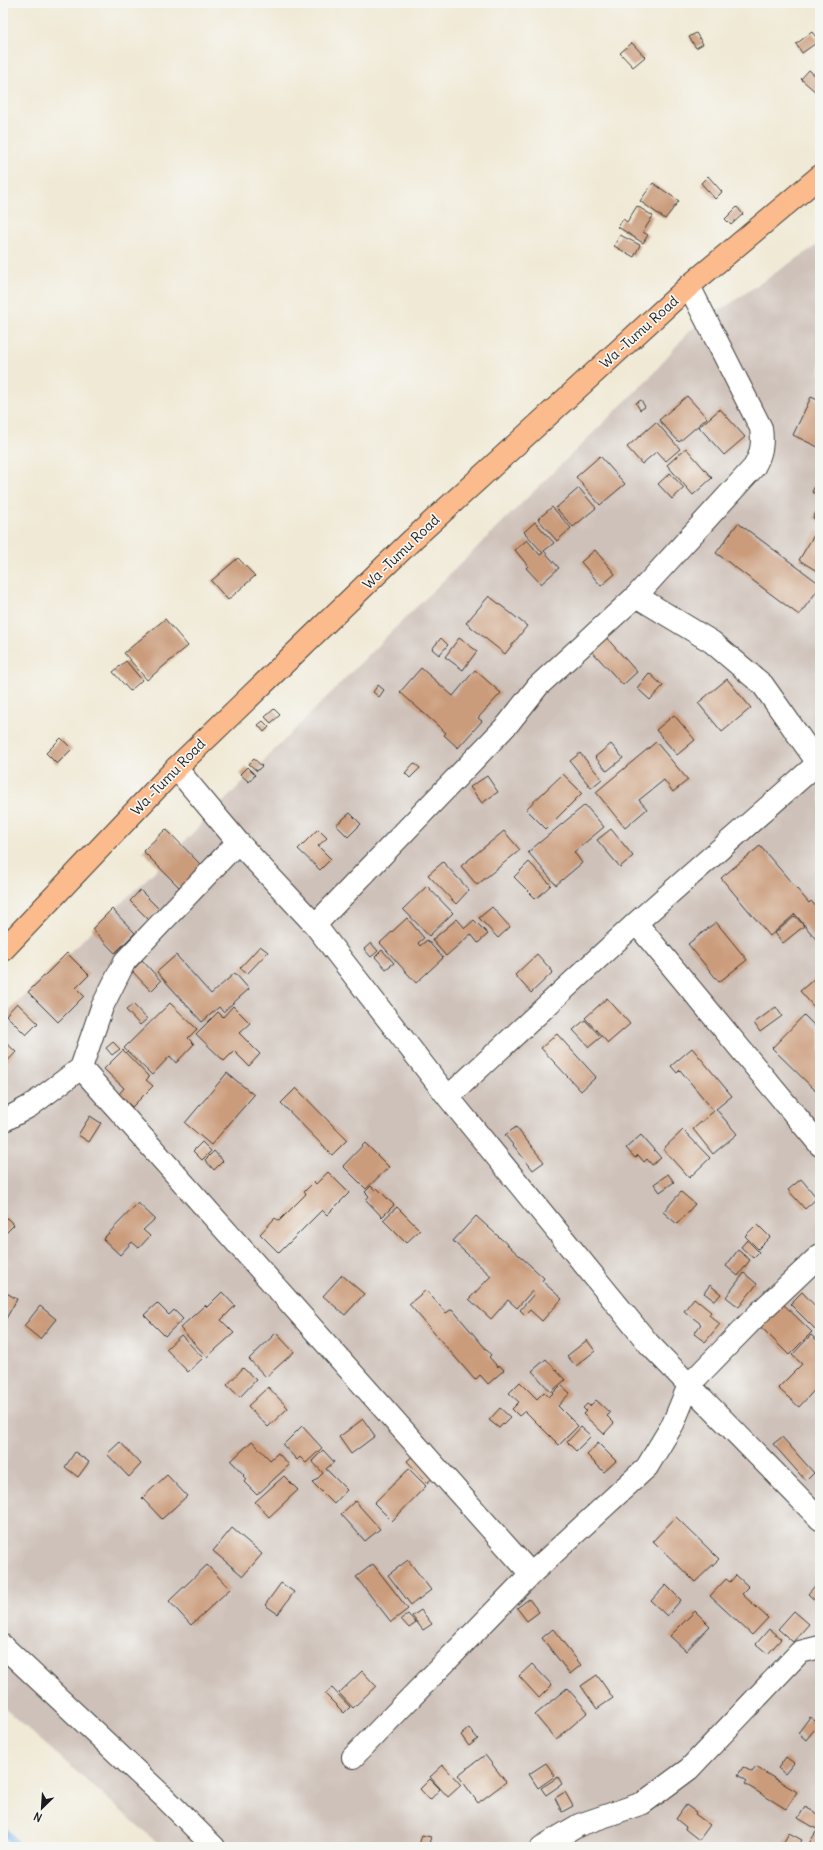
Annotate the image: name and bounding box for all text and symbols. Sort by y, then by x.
street label: Wa -Tumu Road [596,292,682,372]
street label: Wa -Tumu Road [359,511,443,593]
street label: Wa -Tumu Road [127,735,209,819]
north arrow [22,1788,62,1828]
text: N [31,1809,44,1825]

